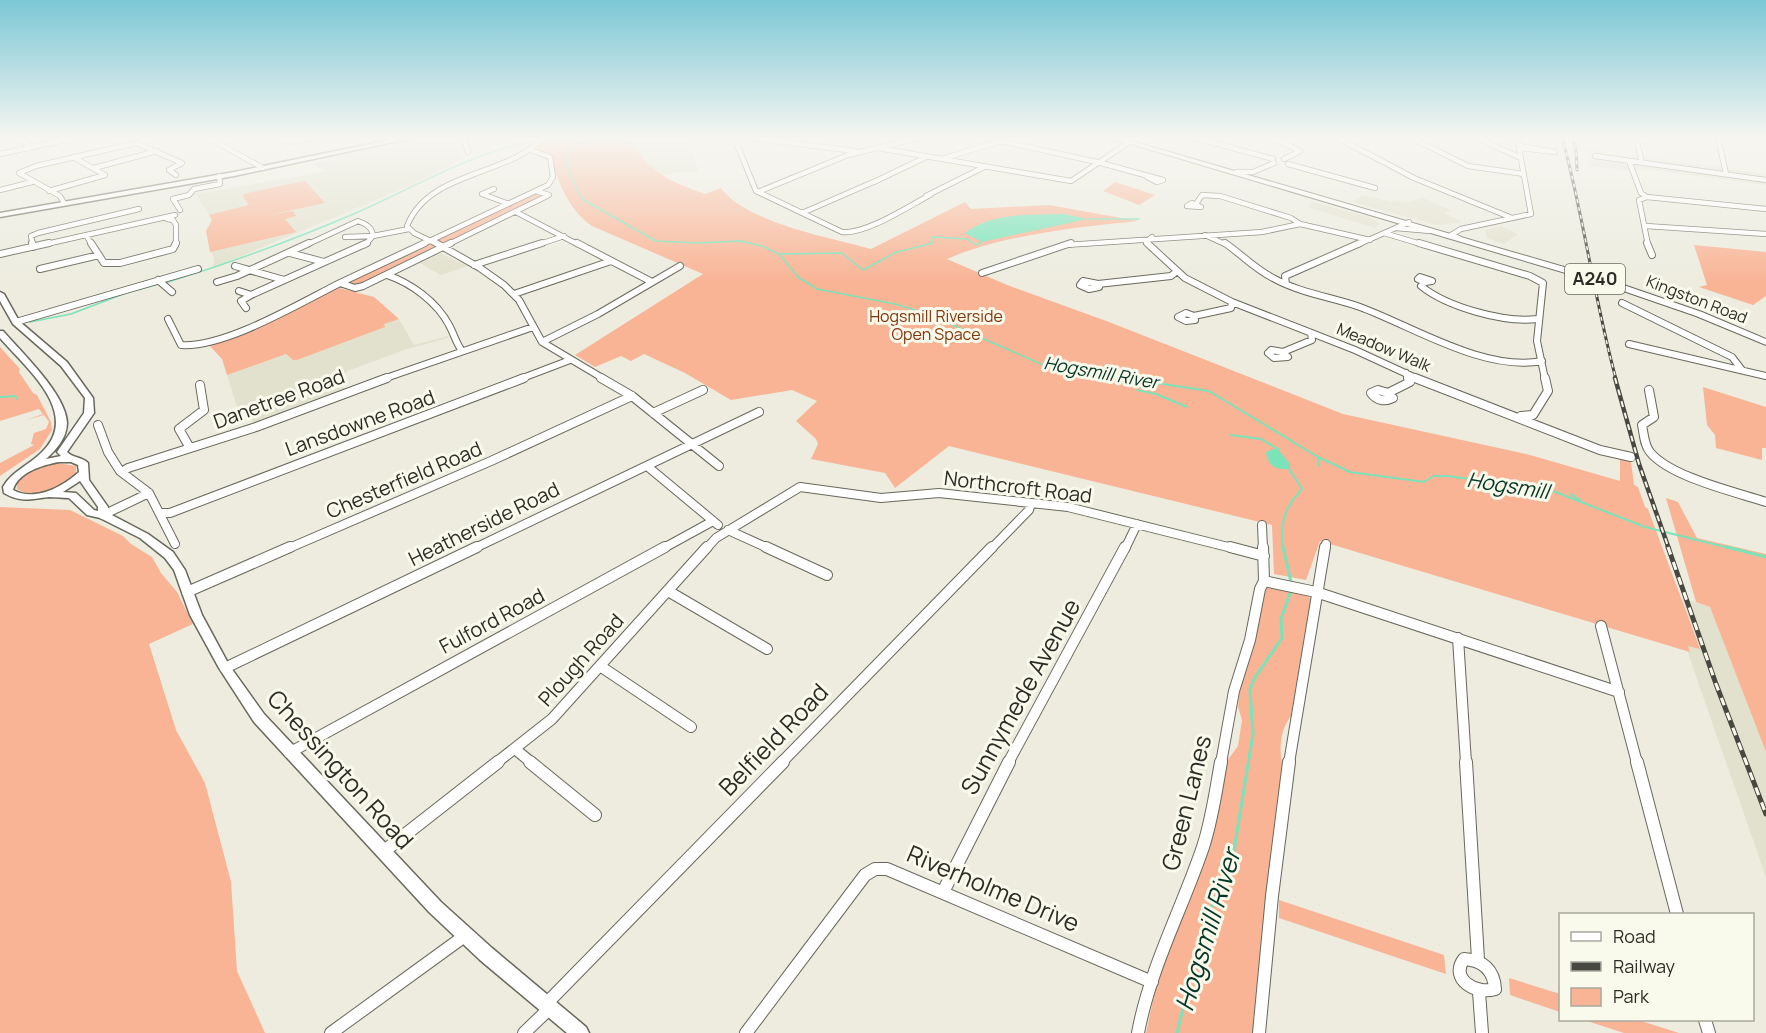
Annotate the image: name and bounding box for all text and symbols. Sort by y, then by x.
road number: A240 [1565,264,1625,294]
street label: Kingston Road [1643,270,1751,328]
park label: Hogsmill Riverside Open Space [869,305,1003,345]
street label: Meadow Walk [1333,317,1435,377]
water label: Hogsmill River [1042,350,1163,394]
street label: Danetree Road [209,362,348,435]
street label: Lansdowne Road [281,383,438,462]
street label: Chesterfield Road [322,435,486,525]
street label: Northcroft Road [942,464,1094,509]
water label: Hogsmill [1465,465,1554,506]
street label: Heatherside Road [404,475,564,572]
street label: Fulford Road [434,582,549,660]
street label: Sunnymede Avenue [952,592,1087,800]
street label: Plough Road [532,608,629,712]
street label: Belfield Road [711,676,835,802]
street label: Chessington Road [261,682,422,856]
street label: Green Lanes [1153,731,1218,874]
street label: Riverholme Drive [902,836,1085,939]
water label: Hogsmill River [1165,841,1250,1015]
legend [1559,913,1754,1021]
text: Road [1613,924,1656,948]
text: Railway [1613,954,1675,978]
text: Park [1613,984,1650,1008]

